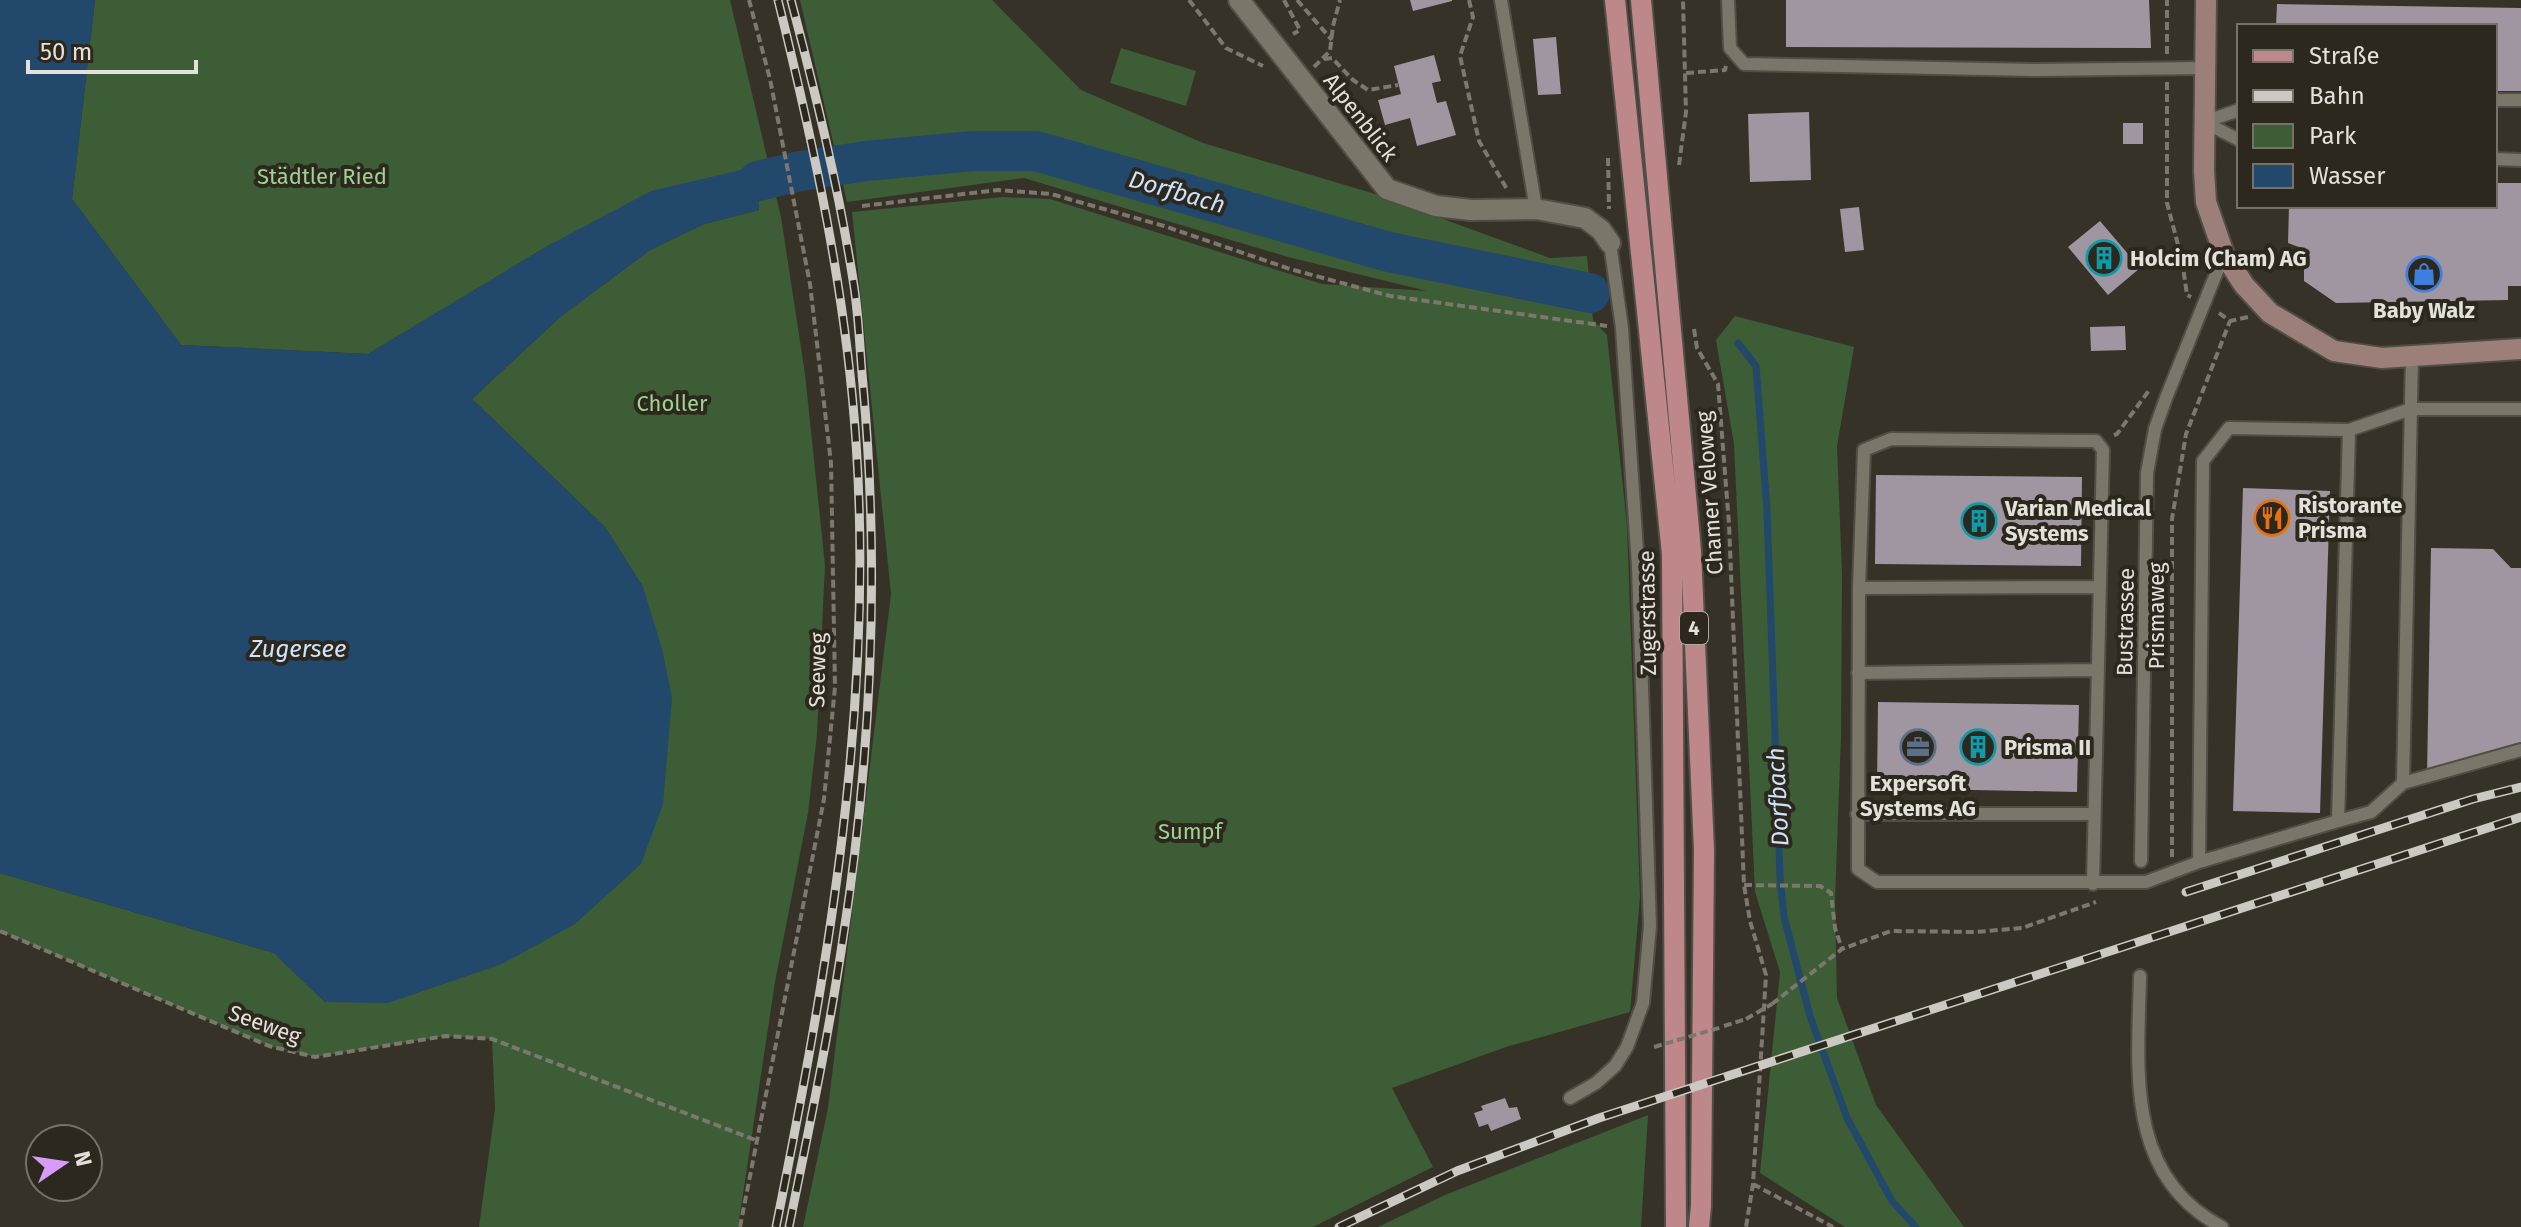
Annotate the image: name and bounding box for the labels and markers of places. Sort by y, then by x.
building icon: Holcim (Cham) AG [2085,239,2123,277]
place label: Holcim (Cham) AG [2130,245,2307,272]
shop icon: Baby Walz [2405,255,2443,293]
place label: Baby Walz [2373,297,2475,324]
place label: Ristorante Prisma [2298,492,2402,544]
place label: Varian Medical Systems [2004,495,2152,547]
restaurant icon: Ristorante Prisma [2253,499,2291,537]
building icon: Varian Medical Systems [1960,502,1998,540]
office icon: Expersoft Systems AG [1899,728,1937,766]
building icon: Prisma II [1959,728,1997,766]
place label: Prisma II [2004,734,2091,761]
place label: Expersoft Systems AG [1860,770,1976,822]

